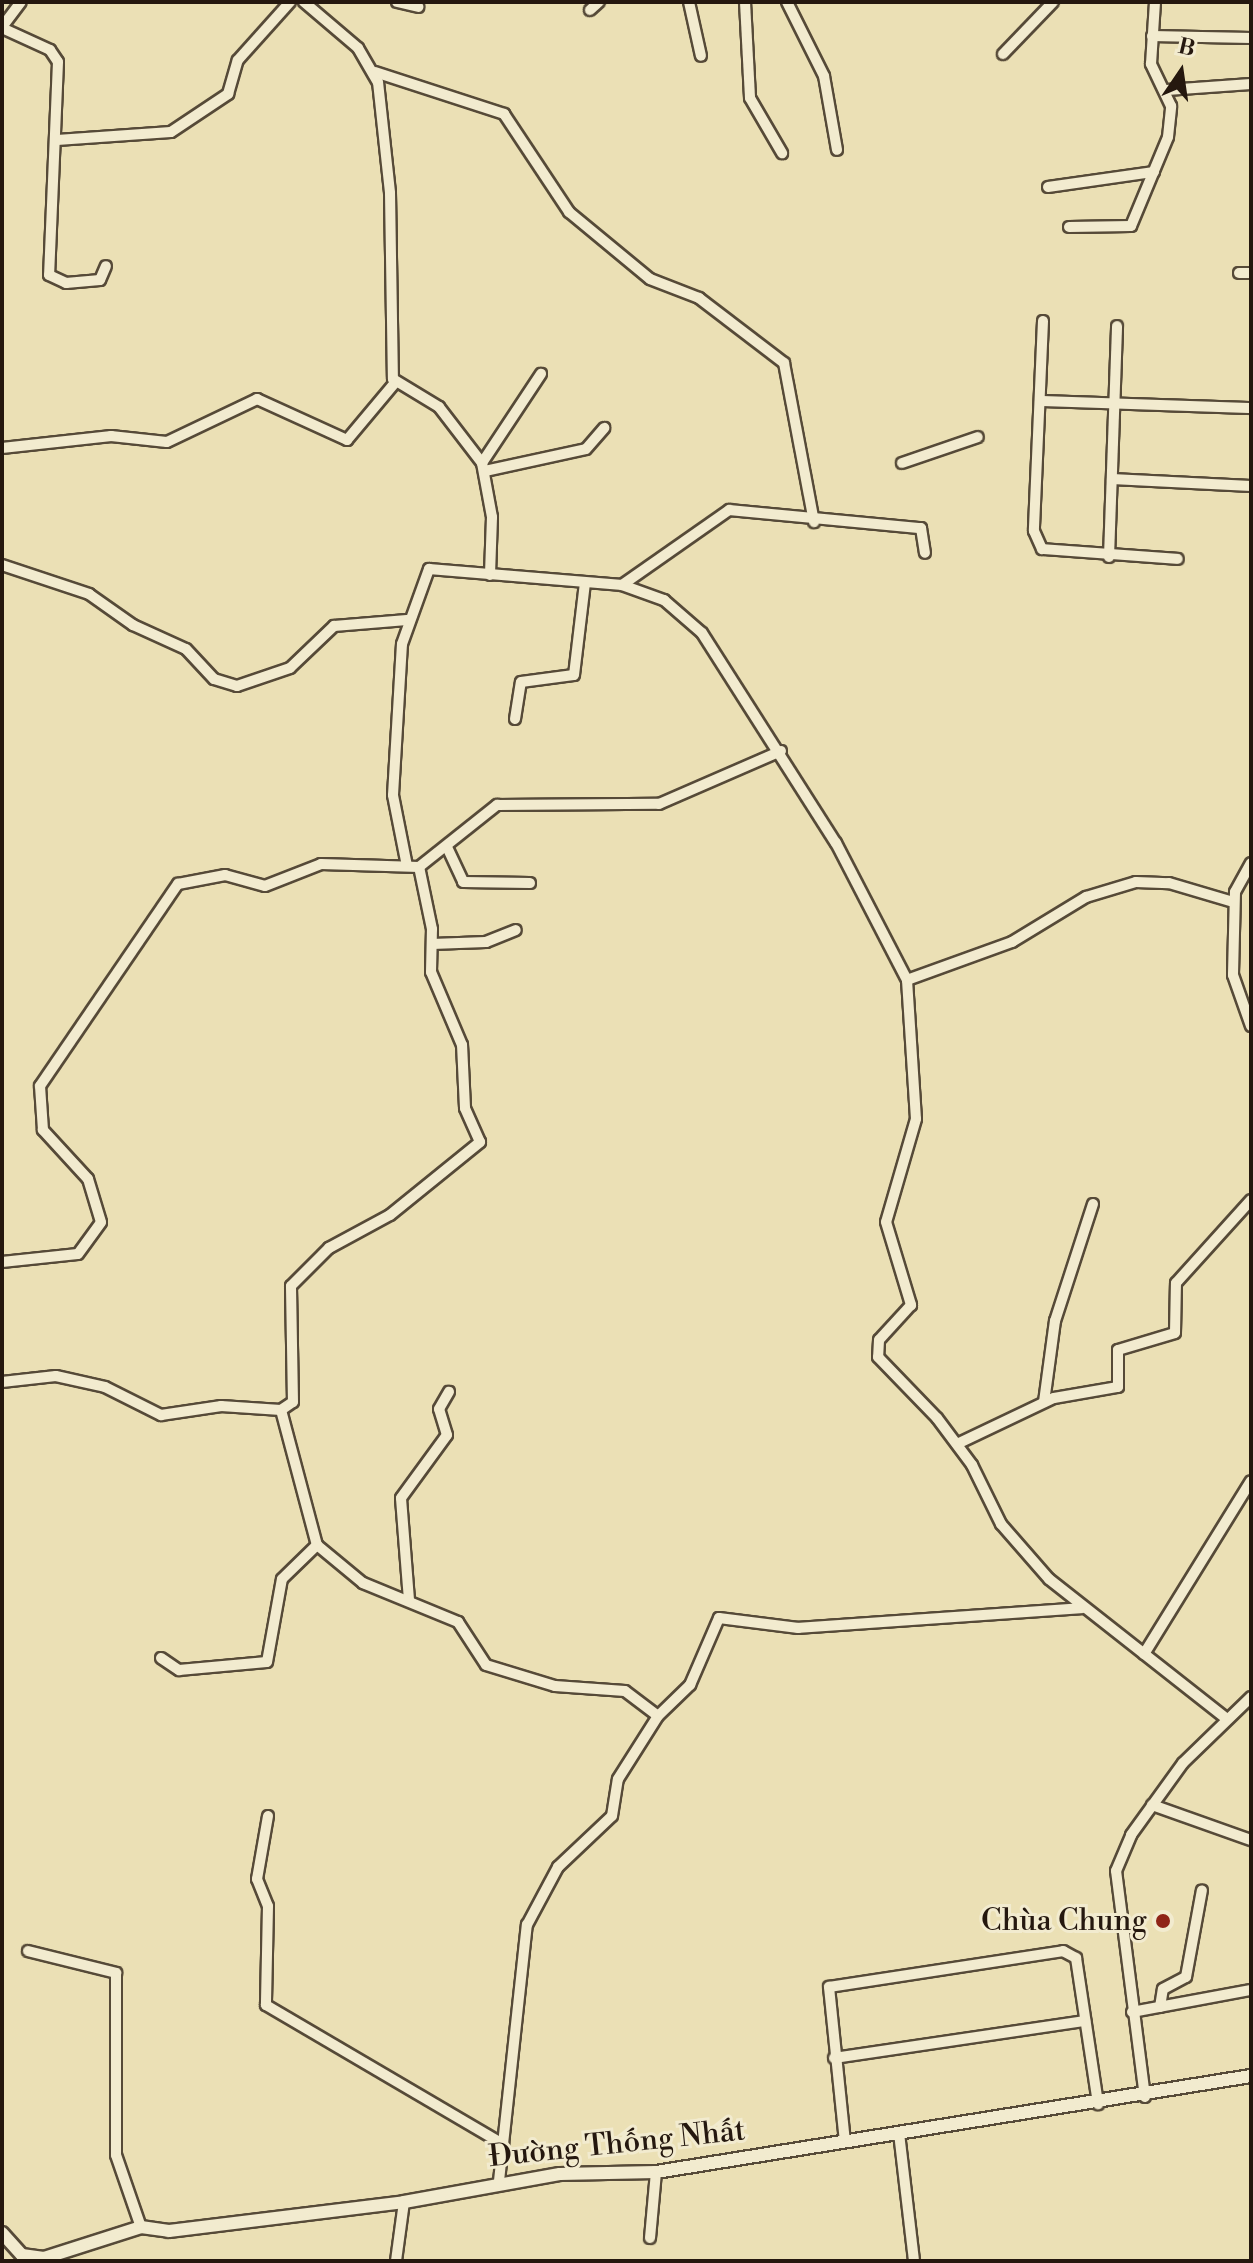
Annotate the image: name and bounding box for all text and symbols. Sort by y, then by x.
north arrow [1141,32,1221,112]
text: B [1175,33,1198,63]
place label: Chùa Chung [981,1903,1147,1939]
marker: Chùa Chung [1154,1912,1172,1930]
street label: Đường Thống Nhất [487,2113,747,2175]

